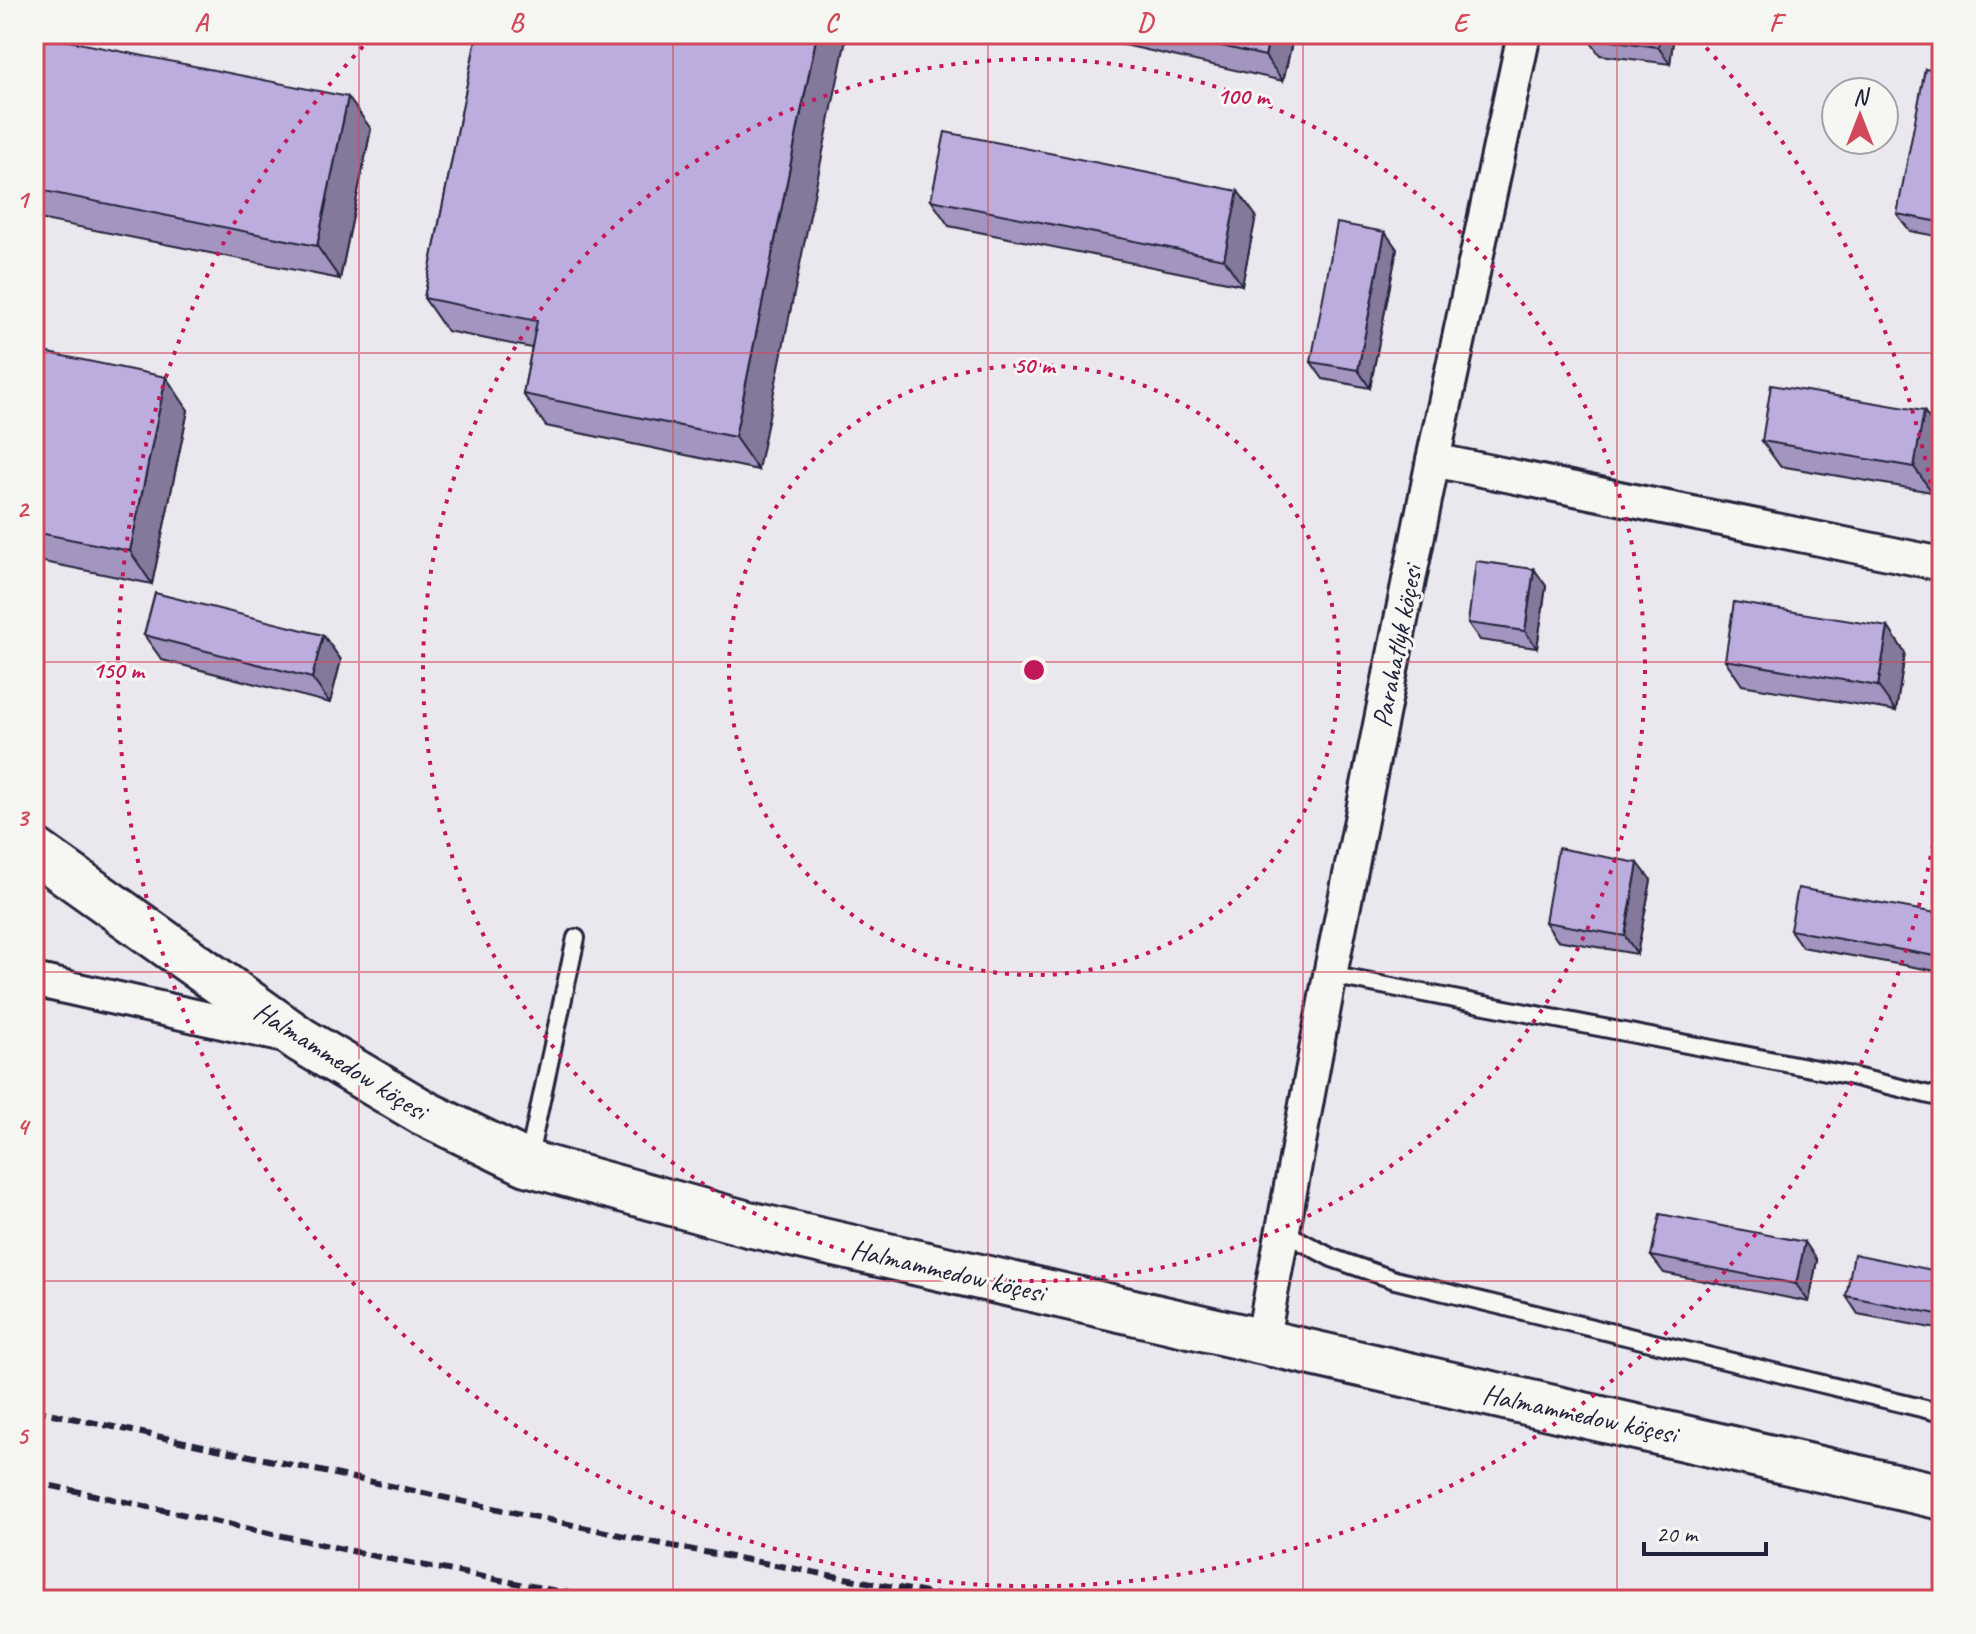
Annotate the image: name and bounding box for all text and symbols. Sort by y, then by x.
text: A [194,6,209,39]
text: B [509,6,525,39]
text: C [825,6,841,39]
text: D [1137,6,1155,39]
text: E [1453,6,1471,39]
text: F [1769,6,1787,39]
north arrow [1820,76,1900,156]
text: 100 m [1217,81,1271,111]
text: N [1853,83,1870,111]
text: 1 [16,183,31,216]
text: 50 m [1014,350,1057,380]
text: 2 [16,492,30,525]
street label: Parahatlyk köçesi [1364,559,1430,730]
text: 150 m [92,655,146,685]
centre of rings [1020,656,1048,684]
text: 3 [16,801,30,834]
street label: Halmammedow köçesi [248,993,437,1130]
text: 4 [16,1110,31,1143]
street label: Halmammedow köçesi [848,1231,1052,1311]
street label: Halmammedow köçesi [1480,1376,1684,1452]
text: 5 [16,1419,30,1452]
scale bar [1644,1506,1766,1556]
text: 20 m [1656,1519,1699,1549]

